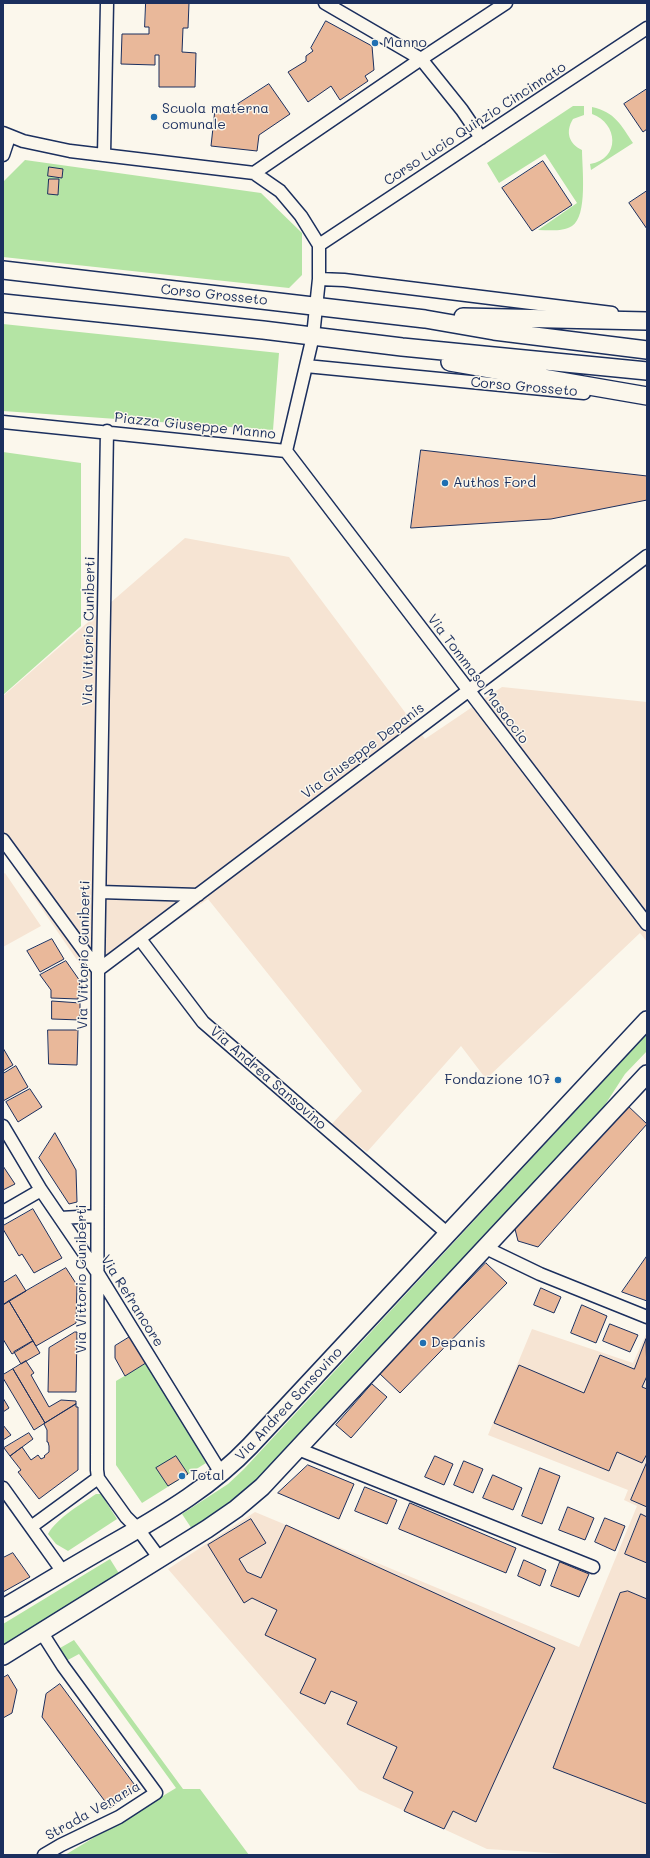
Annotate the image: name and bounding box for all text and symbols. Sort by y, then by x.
place label: Manno [383,35,427,51]
marker: Manno [370,38,380,48]
street label: Corso Lucio Quinzio Cincinnato [381,59,569,189]
place label: Scuola materna comunale [162,101,269,134]
marker: Scuola materna comunale [149,112,159,122]
street label: Corso Grosseto [160,281,268,309]
street label: Corso Grosseto [470,374,578,400]
street label: Piazza Giuseppe Manno [113,409,277,443]
place label: Authos Ford [453,475,536,491]
marker: Authos Ford [440,478,450,488]
street label: Via Vittorio Cuniberti [79,556,99,706]
street label: Via Tommaso Masaccio [424,611,532,747]
street label: Via Giuseppe Depanis [298,699,428,803]
street label: Via Vittorio Cuniberti [74,880,94,1030]
street label: Via Andrea Sansovino [206,1023,330,1133]
place label: Fondazione 107 [445,1072,550,1088]
marker: Fondazione 107 [553,1075,563,1085]
street label: Via Vittorio Cuniberti [74,1204,90,1354]
street label: Via Refrancore [97,1252,167,1350]
place label: Depanis [431,1335,485,1351]
marker: Depanis [418,1338,428,1348]
street label: Via Andrea Sansovino [232,1344,346,1464]
place label: Total [190,1468,224,1484]
marker: Total [177,1471,187,1481]
street label: Strada Venaria [43,1778,143,1844]

